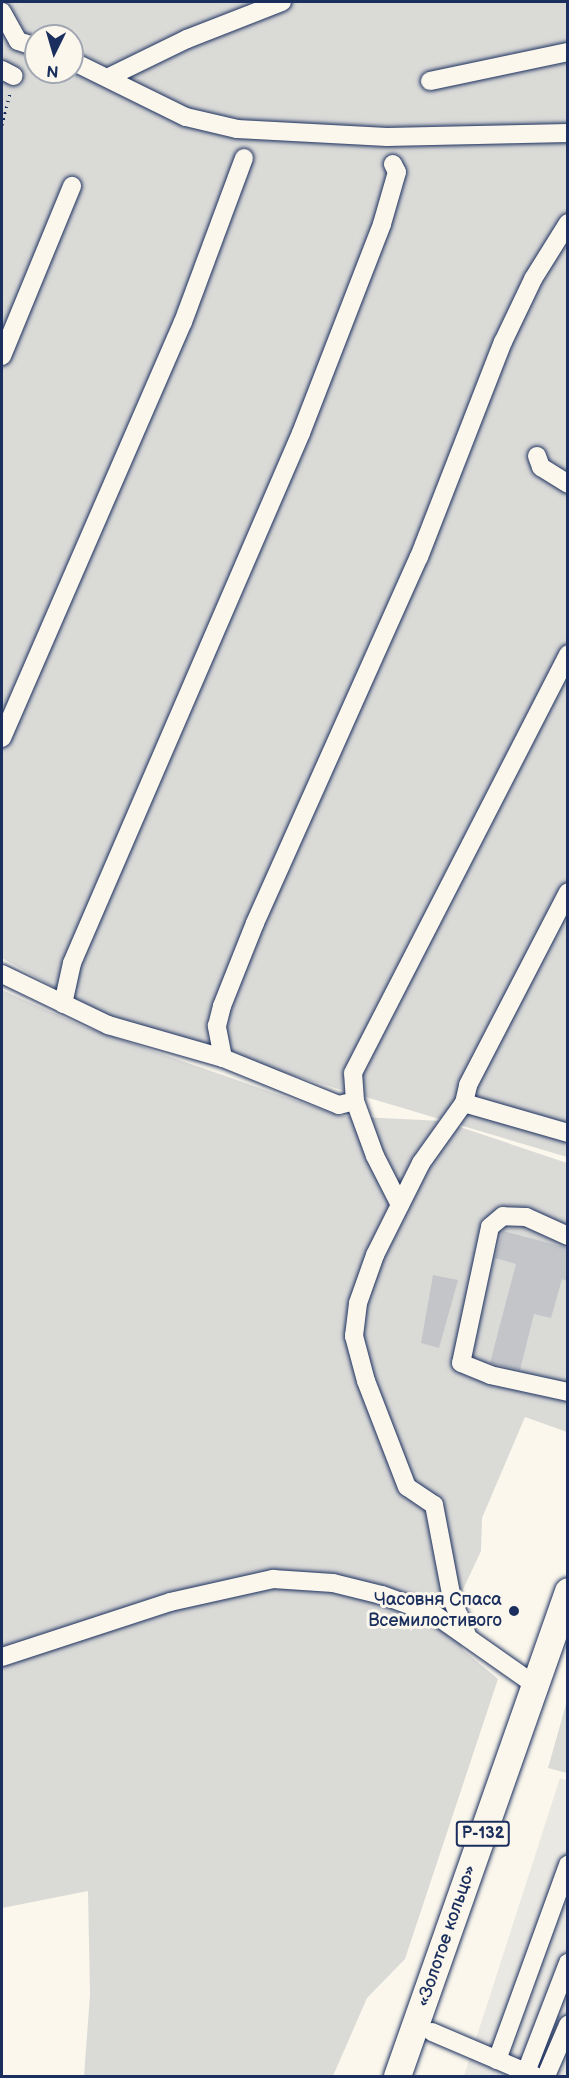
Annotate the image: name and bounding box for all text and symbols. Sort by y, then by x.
north arrow [24,24,84,84]
text: N [46,60,59,80]
place label: Часовня Спаса Всемилостивого [368,1590,502,1632]
marker: Часовня Спаса Всемилостивого [507,1604,521,1618]
road number: Р-132 [454,1821,512,1847]
street label: «Золотое кольцо» [413,1862,481,2010]

